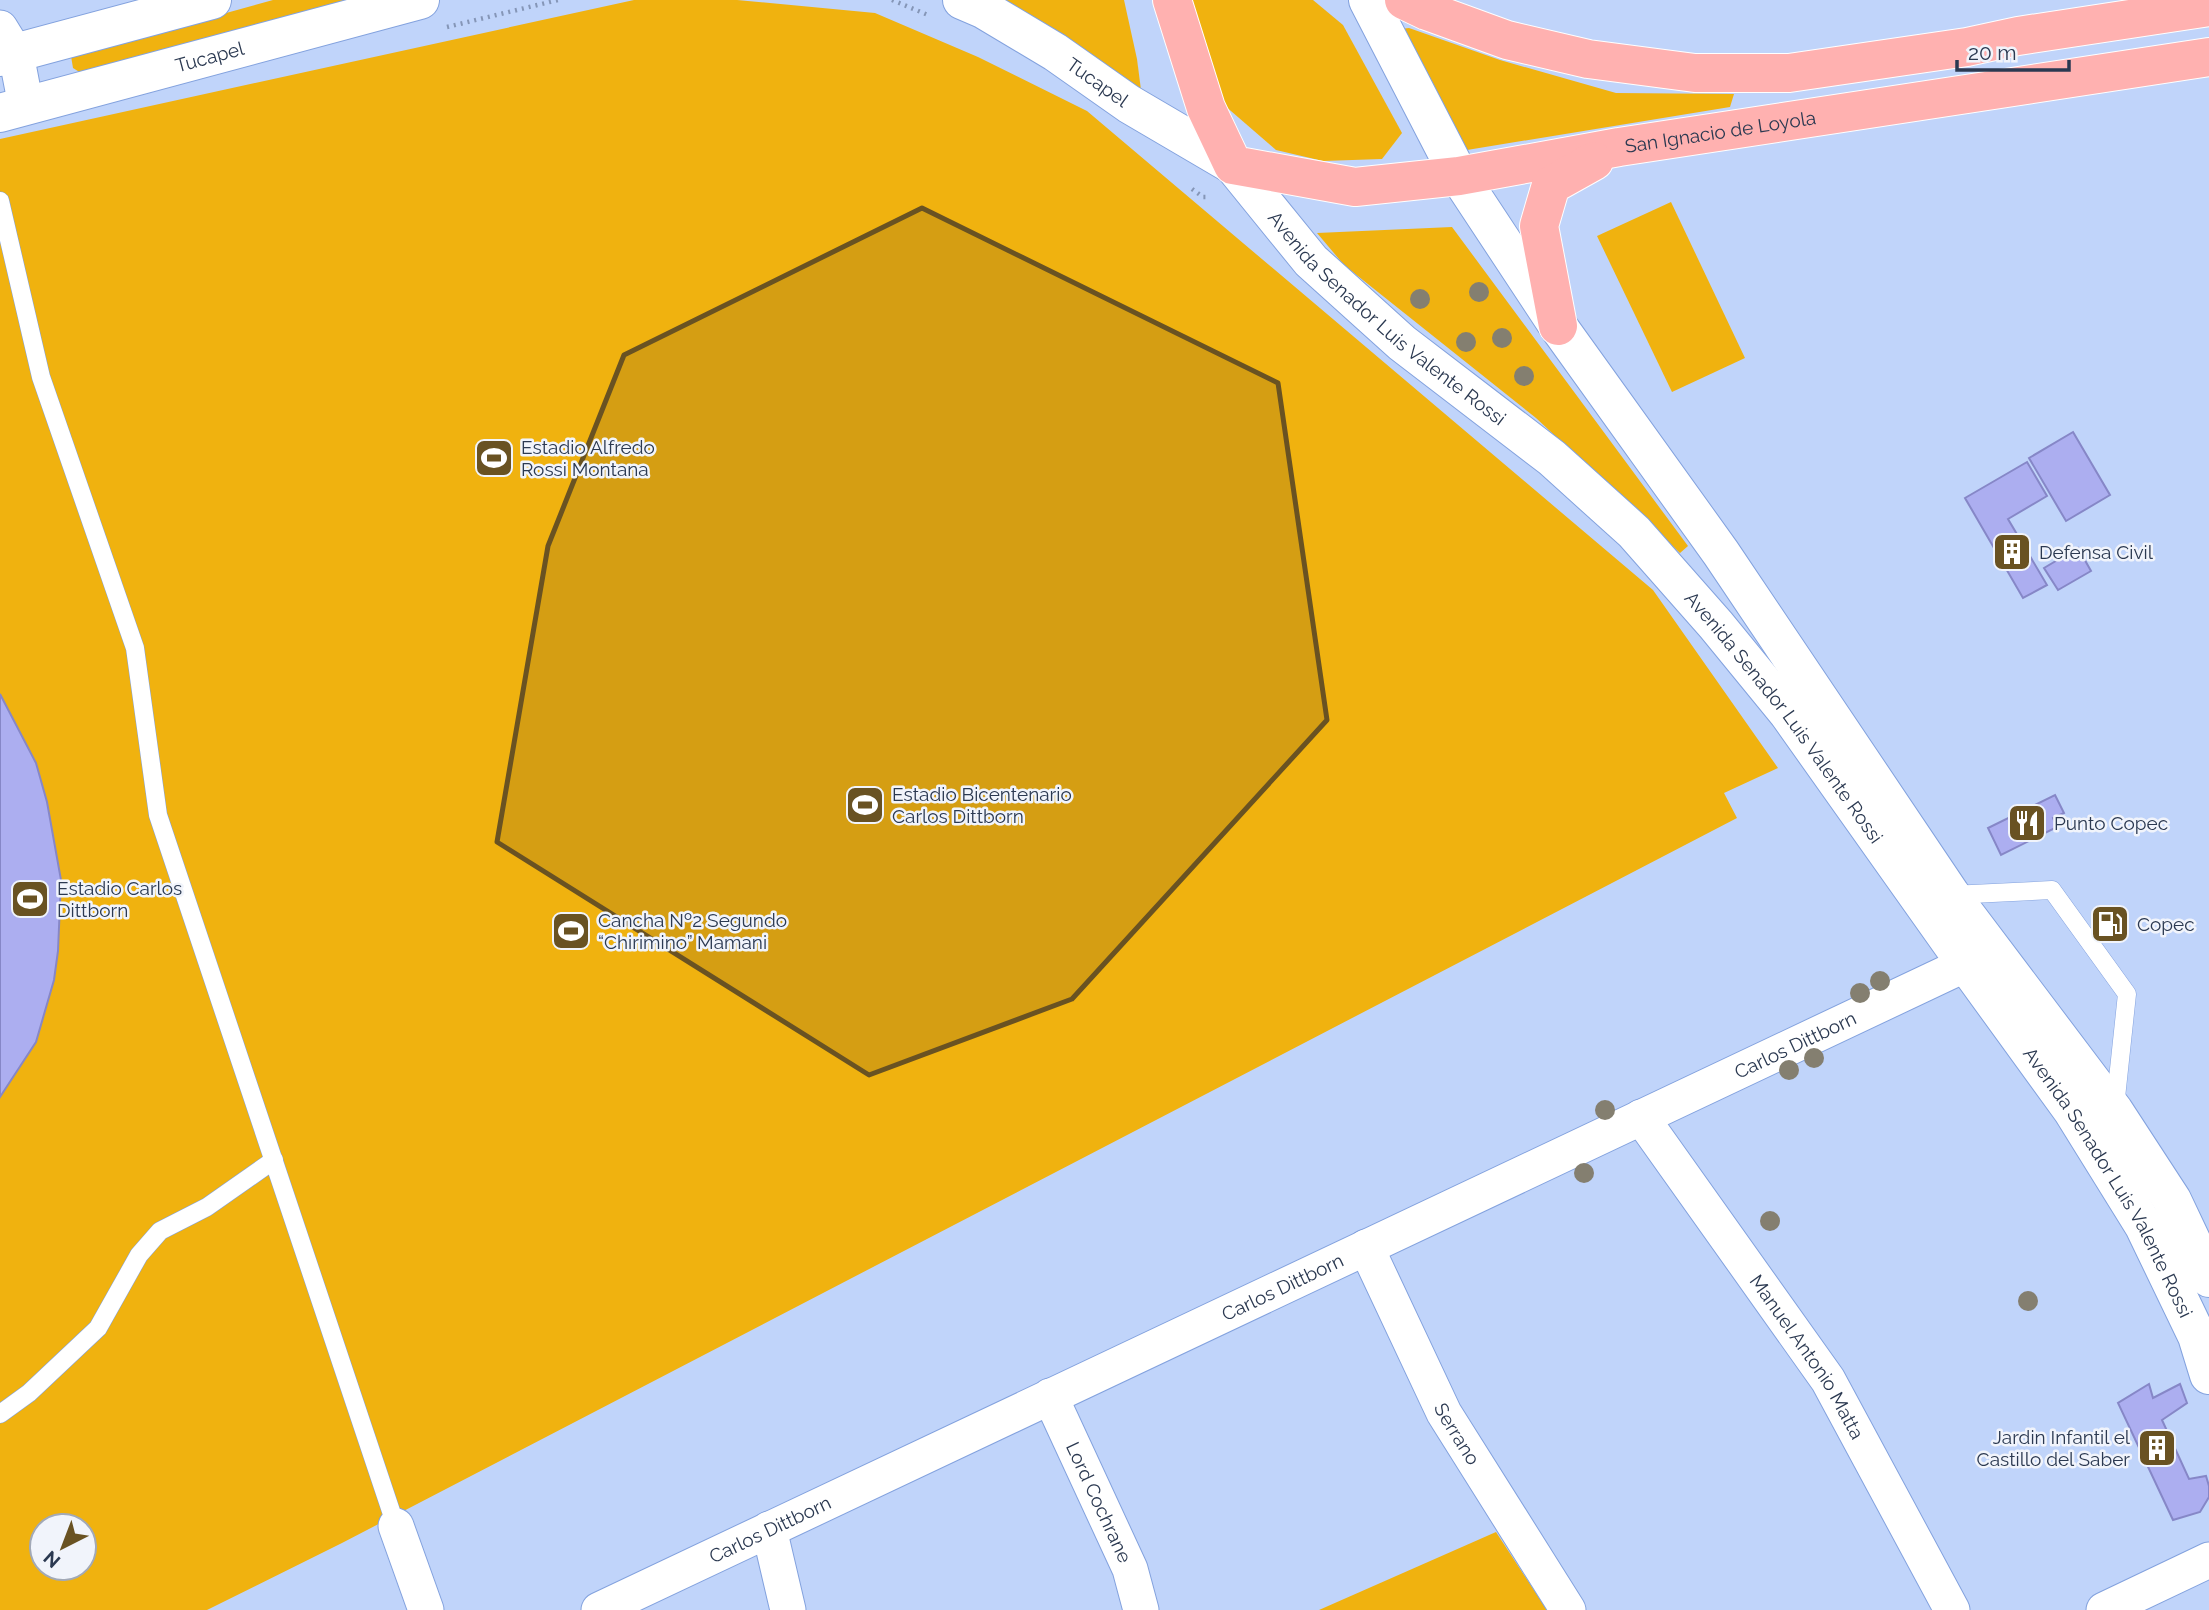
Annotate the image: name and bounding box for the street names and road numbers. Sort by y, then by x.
street label: Tucapel [173,37,247,76]
street label: Tucapel [1063,53,1133,112]
street label: San Ignacio de Loyola [1623,106,1817,157]
street label: Avenida Senador Luis Valente Rossi [1264,207,1510,430]
street label: Avenida Senador Luis Valente Rossi [1681,587,1888,847]
street label: Carlos Dittborn [1731,1007,1859,1083]
street label: Avenida Senador Luis Valente Rossi [2019,1043,2197,1321]
street label: Carlos Dittborn [1218,1249,1347,1325]
street label: Manuel Antonio Matta [1746,1270,1869,1443]
street label: Serrano [1430,1399,1485,1469]
street label: Lord Cochrane [1062,1438,1136,1566]
street label: Carlos Dittborn [706,1491,834,1567]

